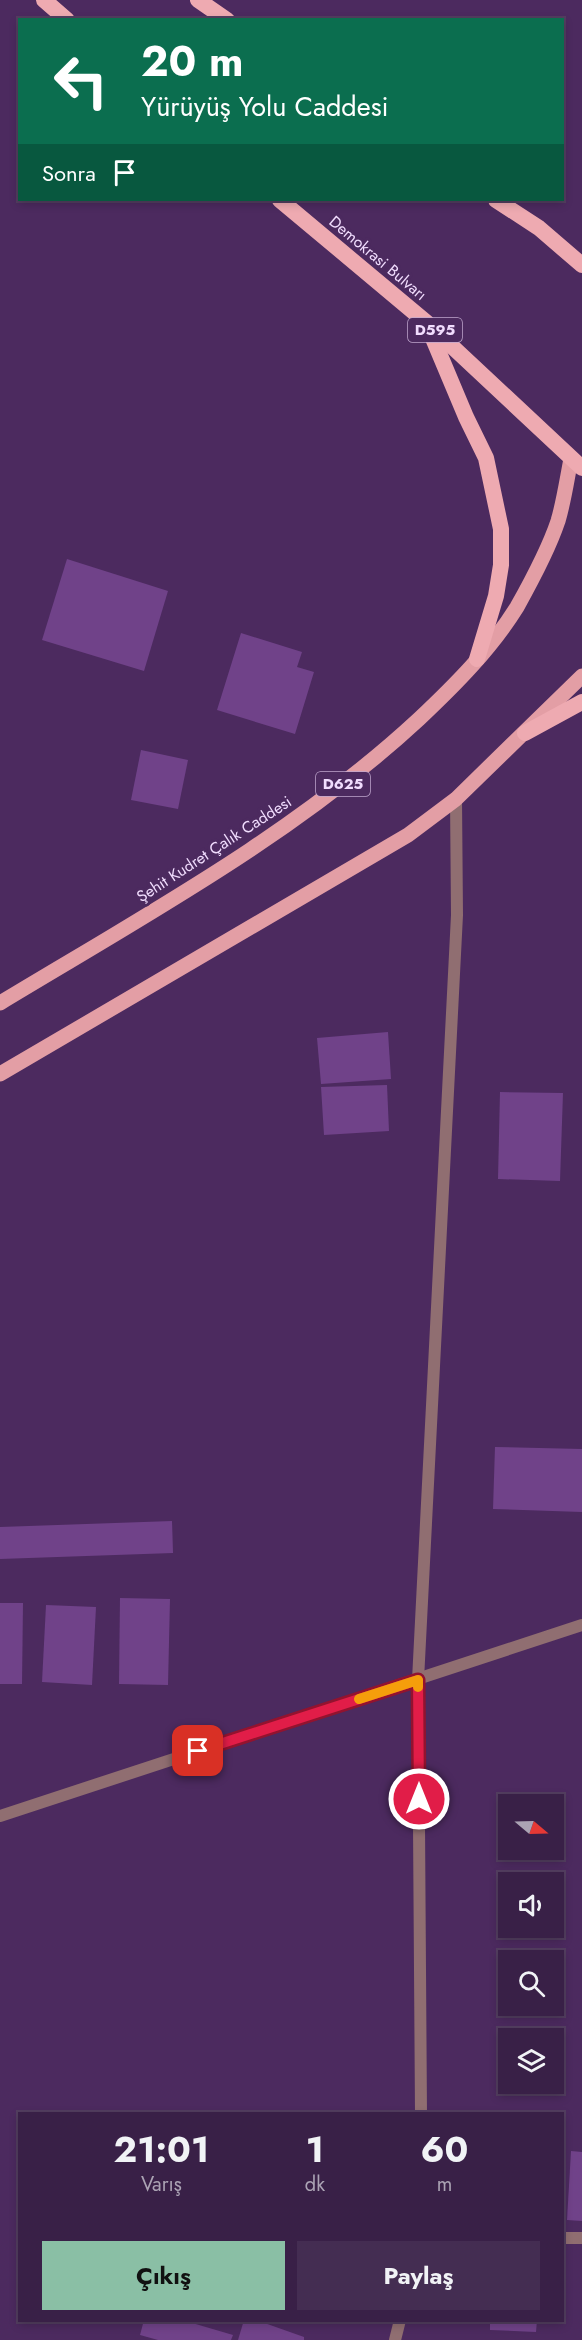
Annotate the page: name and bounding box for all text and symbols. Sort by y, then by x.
text: 20 m [141,31,243,92]
icon: left [42,42,120,120]
text: Yürüyüş Yolu Caddesi [141,87,389,126]
icon: arrive [108,156,141,189]
text: Sonra [42,157,96,189]
street label: Demokrasi Bulvarı [324,210,432,306]
road number: D595 [408,318,462,342]
road number: D625 [316,772,370,796]
street label: Şehit Kudret Çalık Caddesi [132,790,296,908]
pin [172,1725,223,1776]
icon: arrive [181,1734,214,1767]
position arrow [387,1767,451,1831]
north arrow [498,1794,564,1860]
map controls [498,1794,564,2094]
button: sound [498,1872,564,1938]
button: search [498,1950,564,2016]
button: layers [498,2028,564,2094]
text: 21:01 [114,2123,209,2175]
text: 1 [306,2123,324,2175]
text: 60 [421,2123,468,2175]
text: Varış [141,2170,182,2199]
text: dk [305,2170,325,2199]
text: m [437,2170,452,2199]
button: Çıkış [42,2241,285,2310]
button: Paylaş [297,2241,540,2310]

